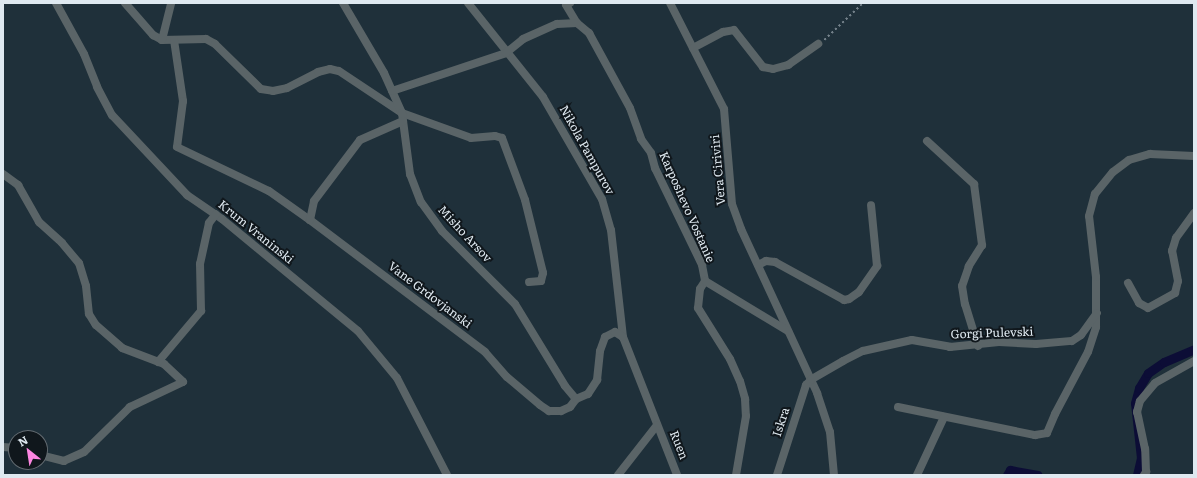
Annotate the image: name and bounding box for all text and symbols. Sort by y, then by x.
street label: Nikola Pampurov [556,103,618,197]
street label: Vera Ciriviri [708,134,728,206]
street label: Karposhevo Vostanie [656,149,718,265]
street label: Krum Vraninski [215,197,297,267]
street label: Misho Arsov [435,203,495,265]
street label: Vane Grdovjanski [385,259,475,331]
street label: Gorgi Pulevski [950,324,1034,342]
street label: Iskra [770,406,792,438]
street label: Ruen [667,428,691,462]
north arrow [8,430,48,470]
text: N [14,431,30,450]

